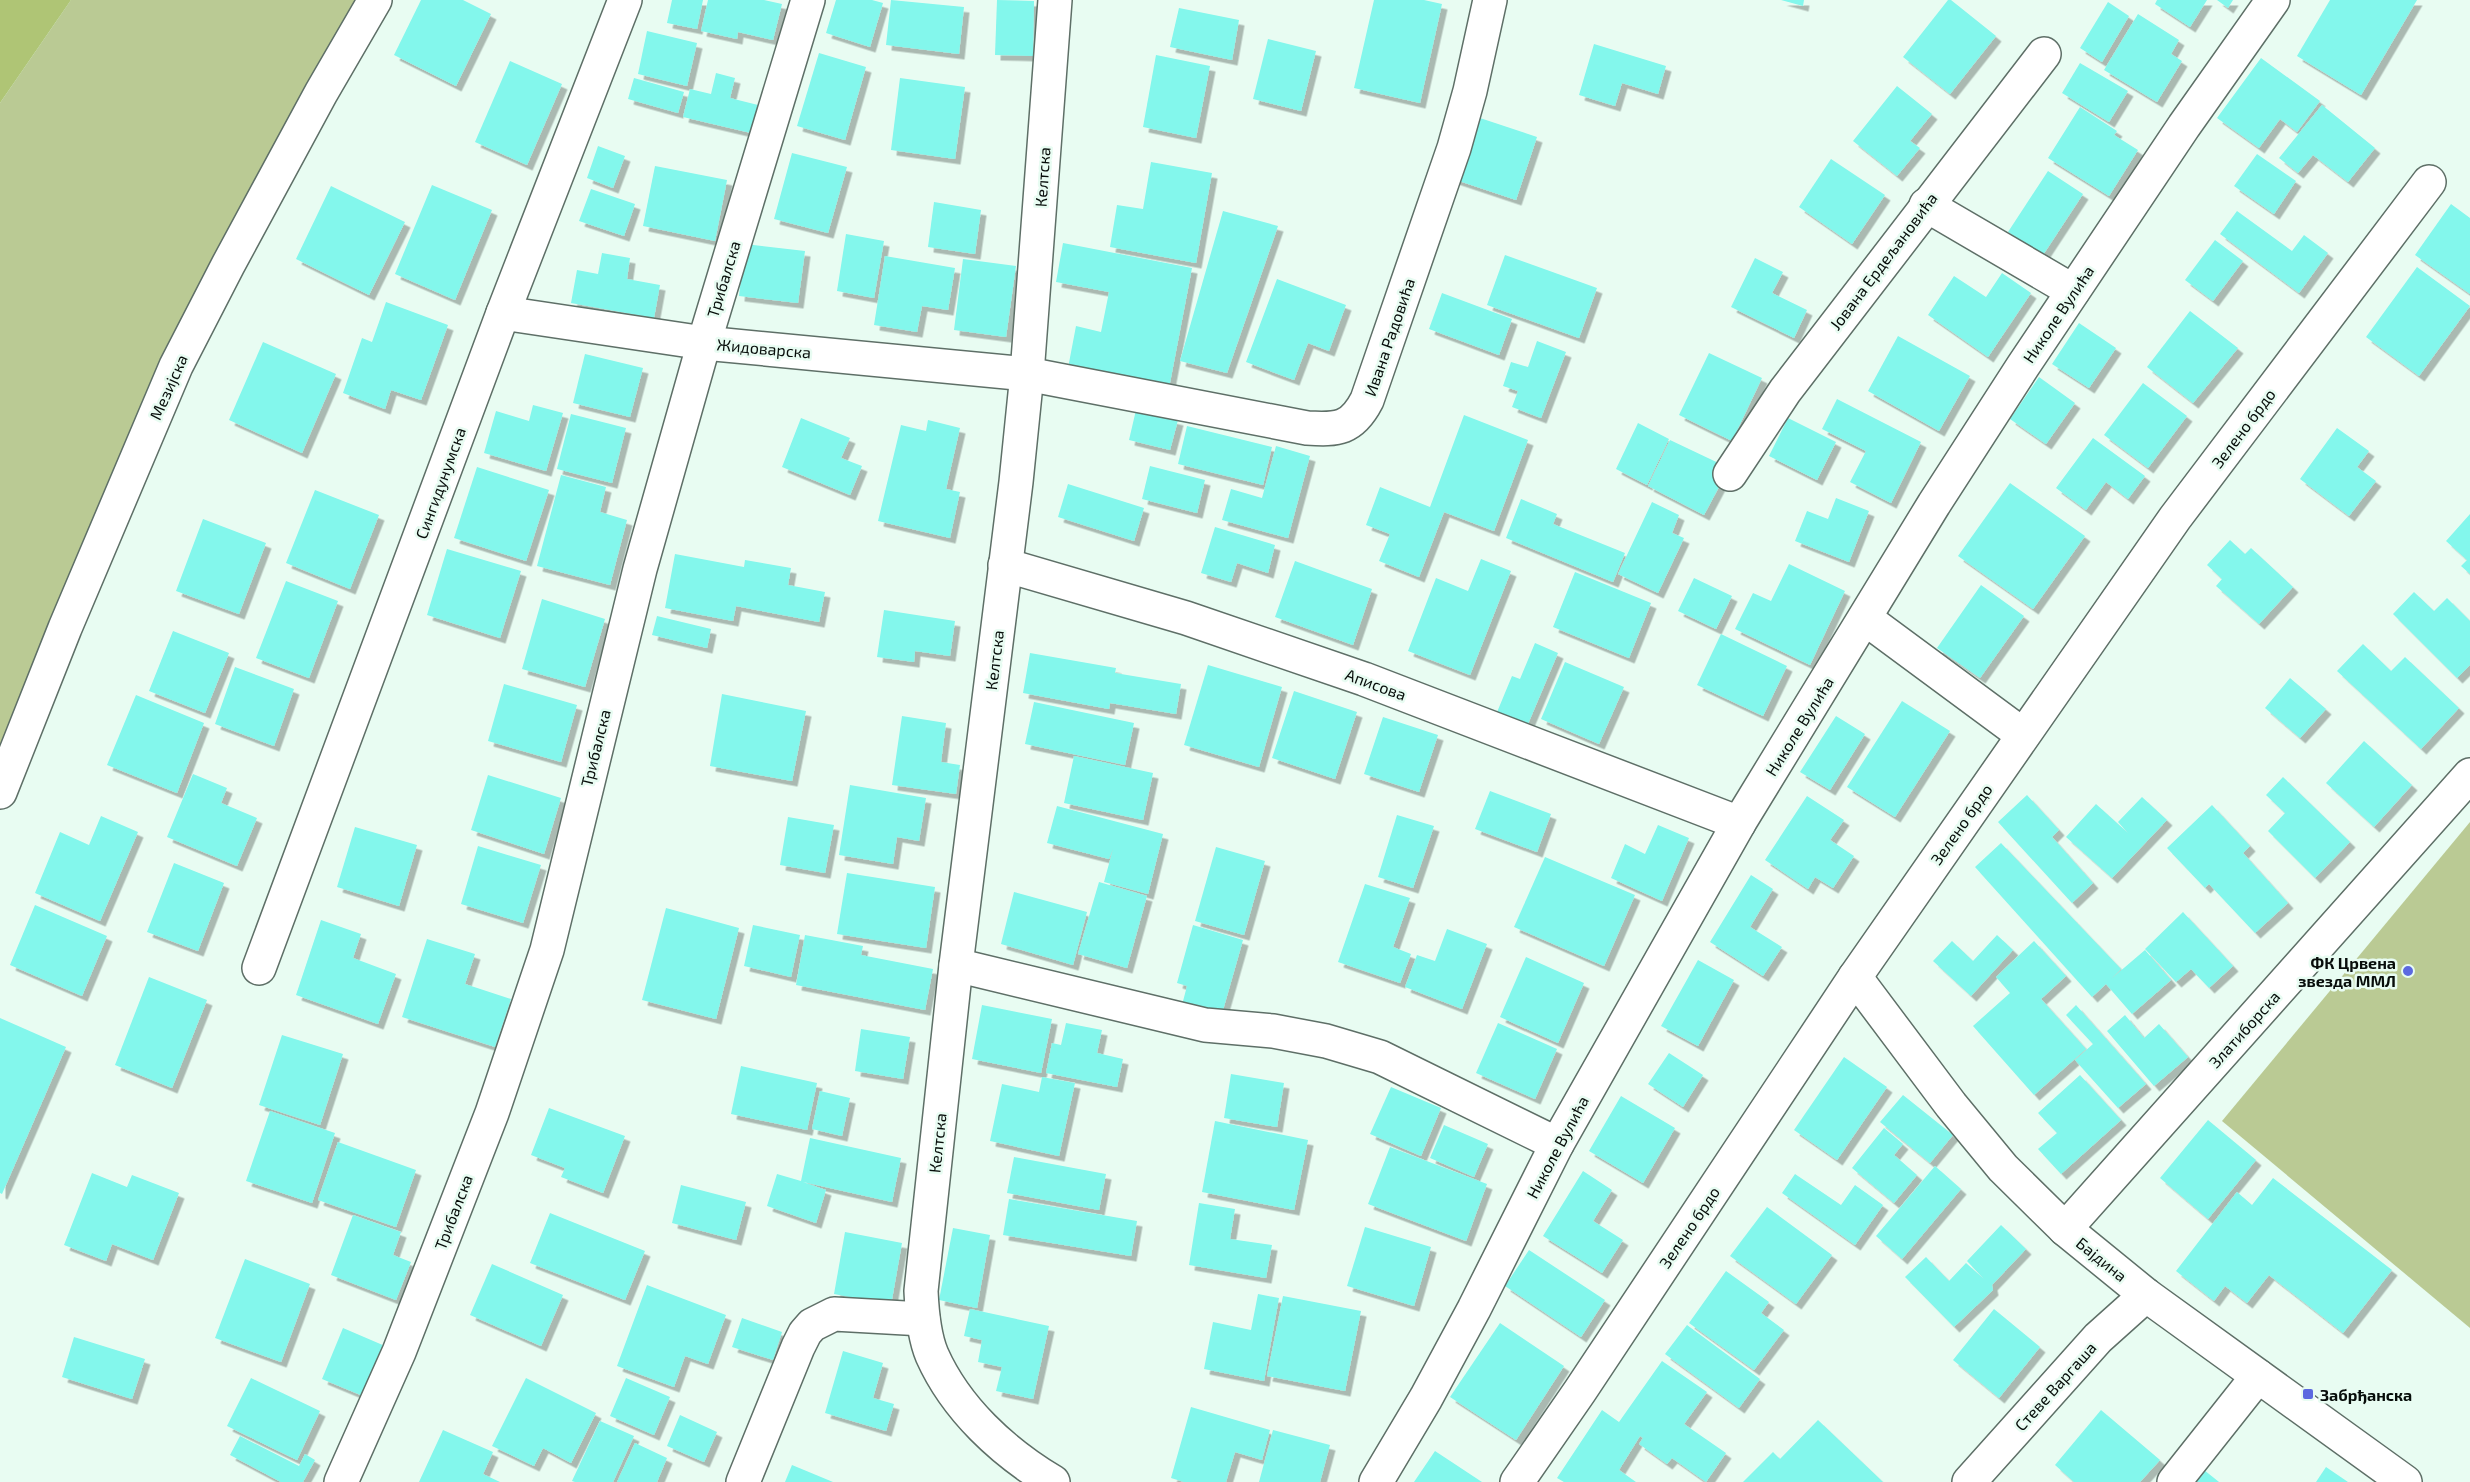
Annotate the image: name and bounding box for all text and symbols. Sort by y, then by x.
street label: Келтска [1030,146,1054,208]
street label: Јована Ердељановића [1825,189,1941,333]
street label: Трибалска [702,238,744,320]
street label: Николе Вулића [2018,262,2098,367]
street label: Ивана Радовића [1360,275,1418,399]
street label: Жидоварска [716,334,812,362]
street label: Мезијска [145,351,192,423]
street label: Зелено брдо [2207,385,2279,471]
street label: Сингидунумска [411,425,470,542]
street label: Келтска [981,629,1007,691]
street label: Аписова [1343,664,1409,704]
street label: Николе Вулића [1761,673,1838,780]
street label: Трибалска [576,707,614,789]
street label: Зелено брдо [1926,780,1996,868]
place label: ФК Црвена звезда ММЛ [2298,953,2396,990]
marker: ФК Црвена звезда ММЛ [2401,964,2415,978]
street label: Златиборска [2205,987,2283,1071]
street label: Николе Вулића [1522,1093,1593,1202]
street label: Келтска [924,1112,950,1174]
street label: Трибалска [430,1172,476,1252]
street label: Зелено брдо [1655,1183,1723,1271]
street label: Бајдина [2072,1233,2131,1286]
street label: Стеве Варгаша [2010,1338,2100,1434]
place label: Забрђанска [2320,1385,2412,1405]
marker: Забрђанска [2301,1387,2315,1401]

